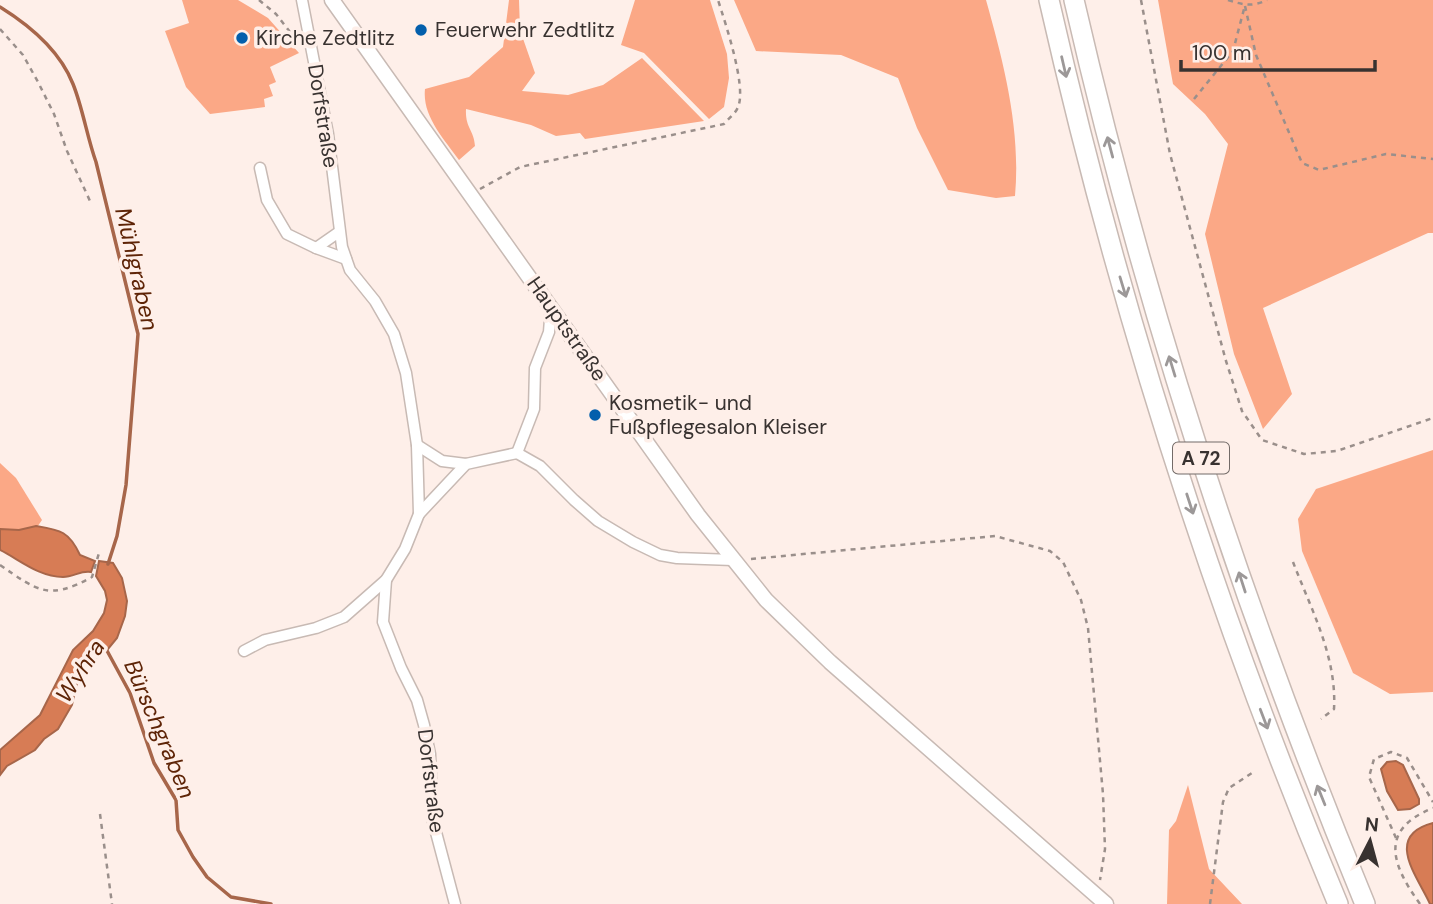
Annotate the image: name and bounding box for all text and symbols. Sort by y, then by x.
place label: Feuerwehr Zedtlitz [435,16,615,44]
marker: Feuerwehr Zedtlitz [413,22,429,38]
place label: Kirche Zedtlitz [256,24,395,52]
scale bar [1181,28,1375,72]
marker: Kirche Zedtlitz [234,30,250,46]
text: 100 m [1192,39,1252,67]
one-way arrow [1058,55,1072,78]
street label: Dorfstraße [301,62,345,170]
one-way arrow [1103,136,1116,158]
water label: Mühlgraben [108,204,166,334]
street label: Hauptstraße [521,271,613,387]
one-way arrow [1117,275,1130,297]
one-way arrow [1165,355,1178,377]
place label: Kosmetik- und Fußpflegesalon Kleiser [609,389,827,441]
marker: Kosmetik- und Fußpflegesalon Kleiser [587,407,603,423]
road number: A 72 [1173,442,1229,474]
one-way arrow [1185,492,1197,514]
one-way arrow [1235,571,1248,593]
water label: Wyhra [48,634,112,708]
water label: Bürschgraben [117,655,203,803]
one-way arrow [1259,707,1272,729]
street label: Dorfstraße [411,727,451,835]
one-way arrow [1313,785,1326,807]
north arrow [1335,806,1405,876]
text: N [1364,811,1380,838]

